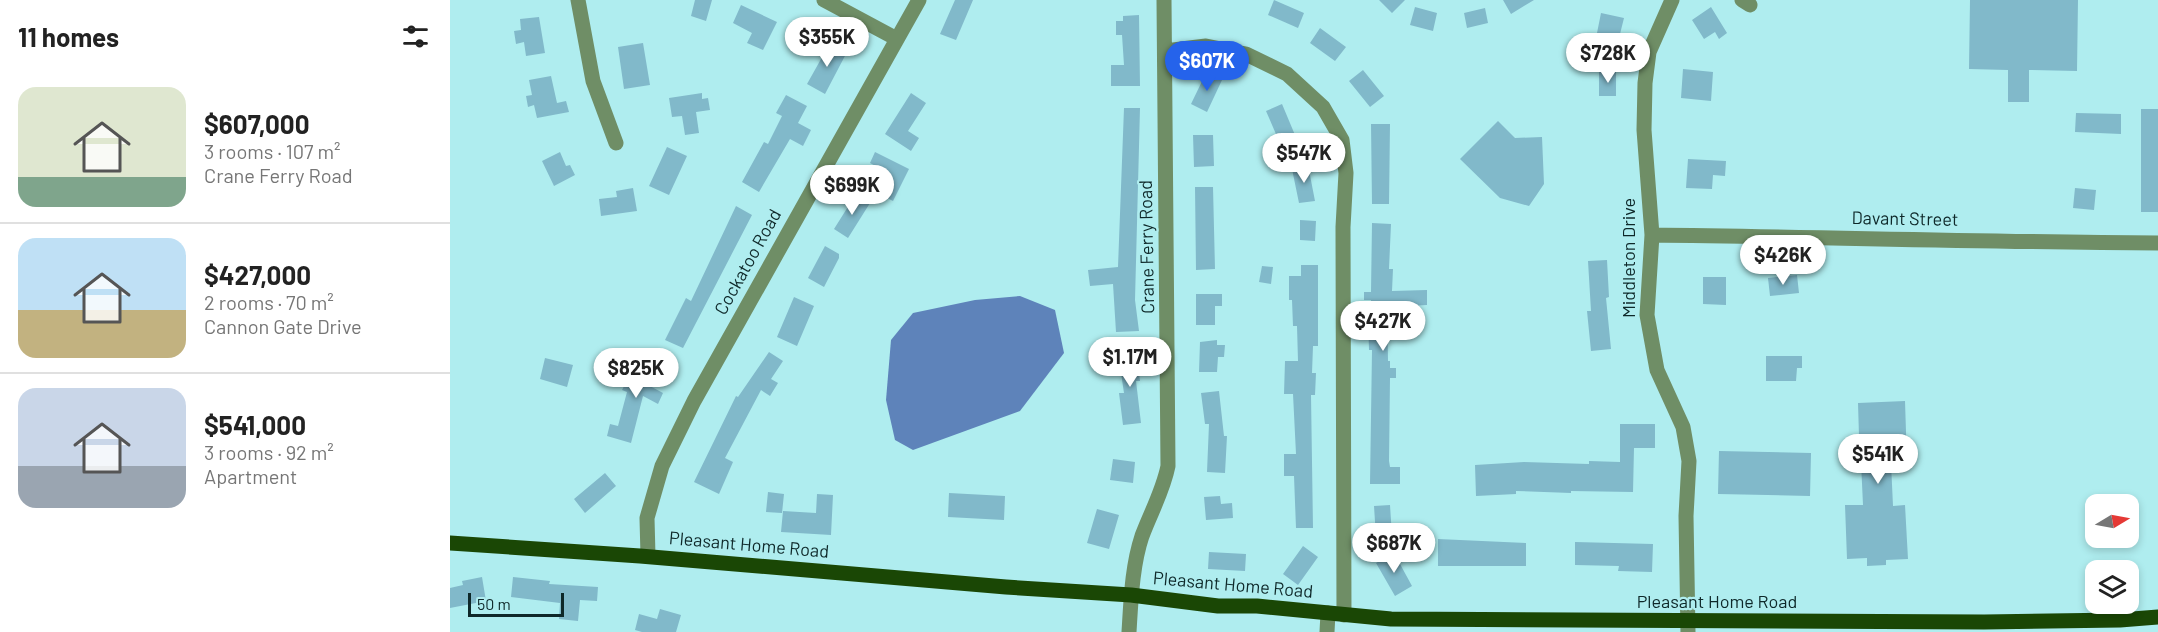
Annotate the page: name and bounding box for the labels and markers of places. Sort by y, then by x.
pin: $355K [785,17,869,68]
pin: $728K [1566,33,1650,84]
pin: $607K [1165,41,1249,92]
pin: $547K [1262,133,1346,184]
pin: $699K [810,165,894,216]
pin: $426K [1741,235,1825,286]
pin: $427K [1341,301,1425,352]
pin: $1.17M [1081,337,1179,388]
pin: $825K [594,348,678,399]
pin: $541K [1836,434,1920,485]
pin: $687K [1352,523,1436,574]

